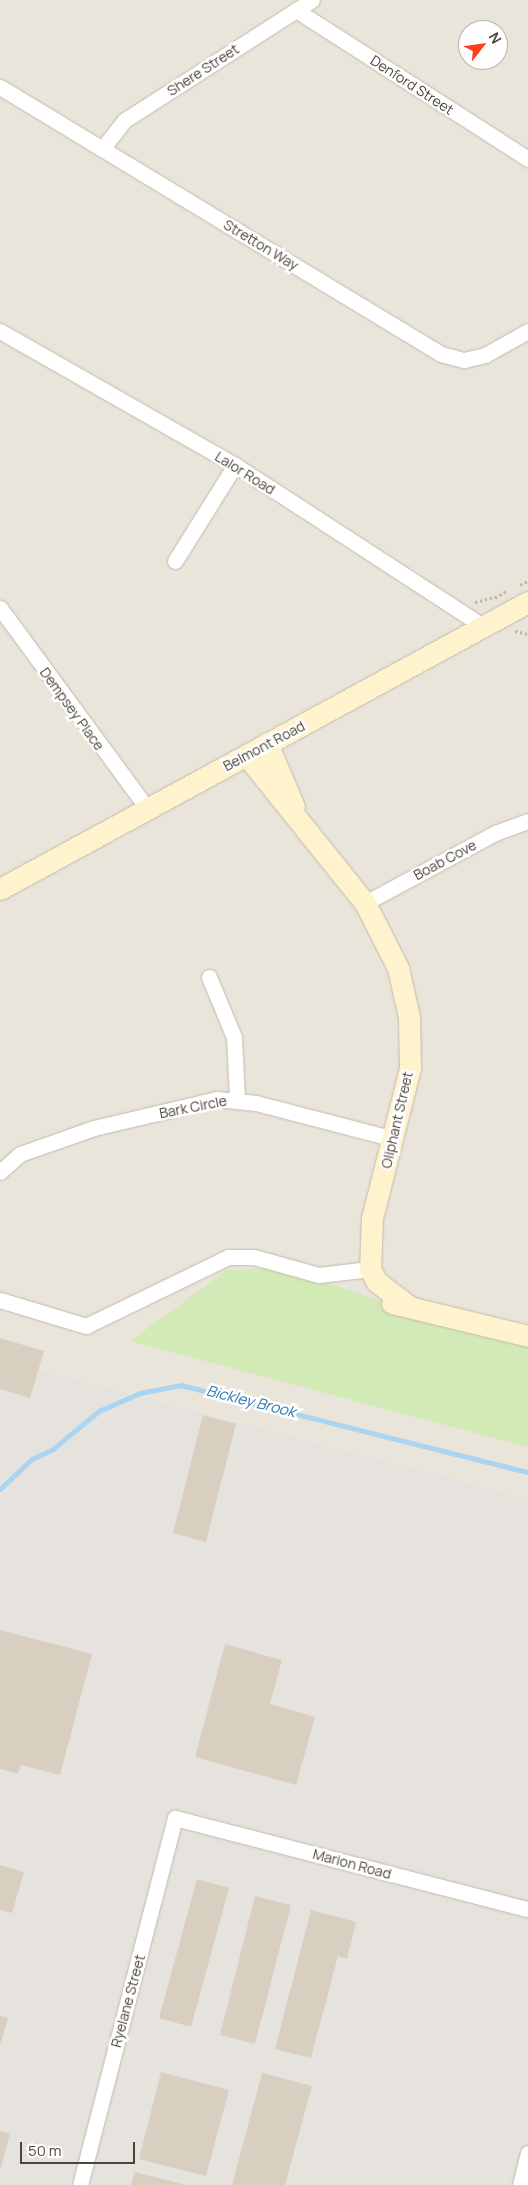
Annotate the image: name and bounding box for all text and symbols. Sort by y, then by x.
north arrow [458,20,508,70]
text: N [485,29,506,47]
street label: Shere Street [164,41,242,99]
street label: Denford Street [367,52,457,118]
street label: Stretton Way [221,216,301,274]
street label: Lalor Road [212,448,278,498]
street label: Dempsey Place [36,664,108,754]
street label: Belmont Road [220,717,308,775]
street label: Boab Cove [411,836,479,884]
street label: Oliphant Street [378,1070,416,1170]
street label: Bark Circle [158,1092,228,1122]
water label: Bickley Brook [205,1381,297,1421]
street label: Marion Road [311,1845,393,1883]
street label: Ryelane Street [108,1953,148,2049]
scale bar [22,2132,138,2164]
text: 50 m [28,2140,62,2161]

